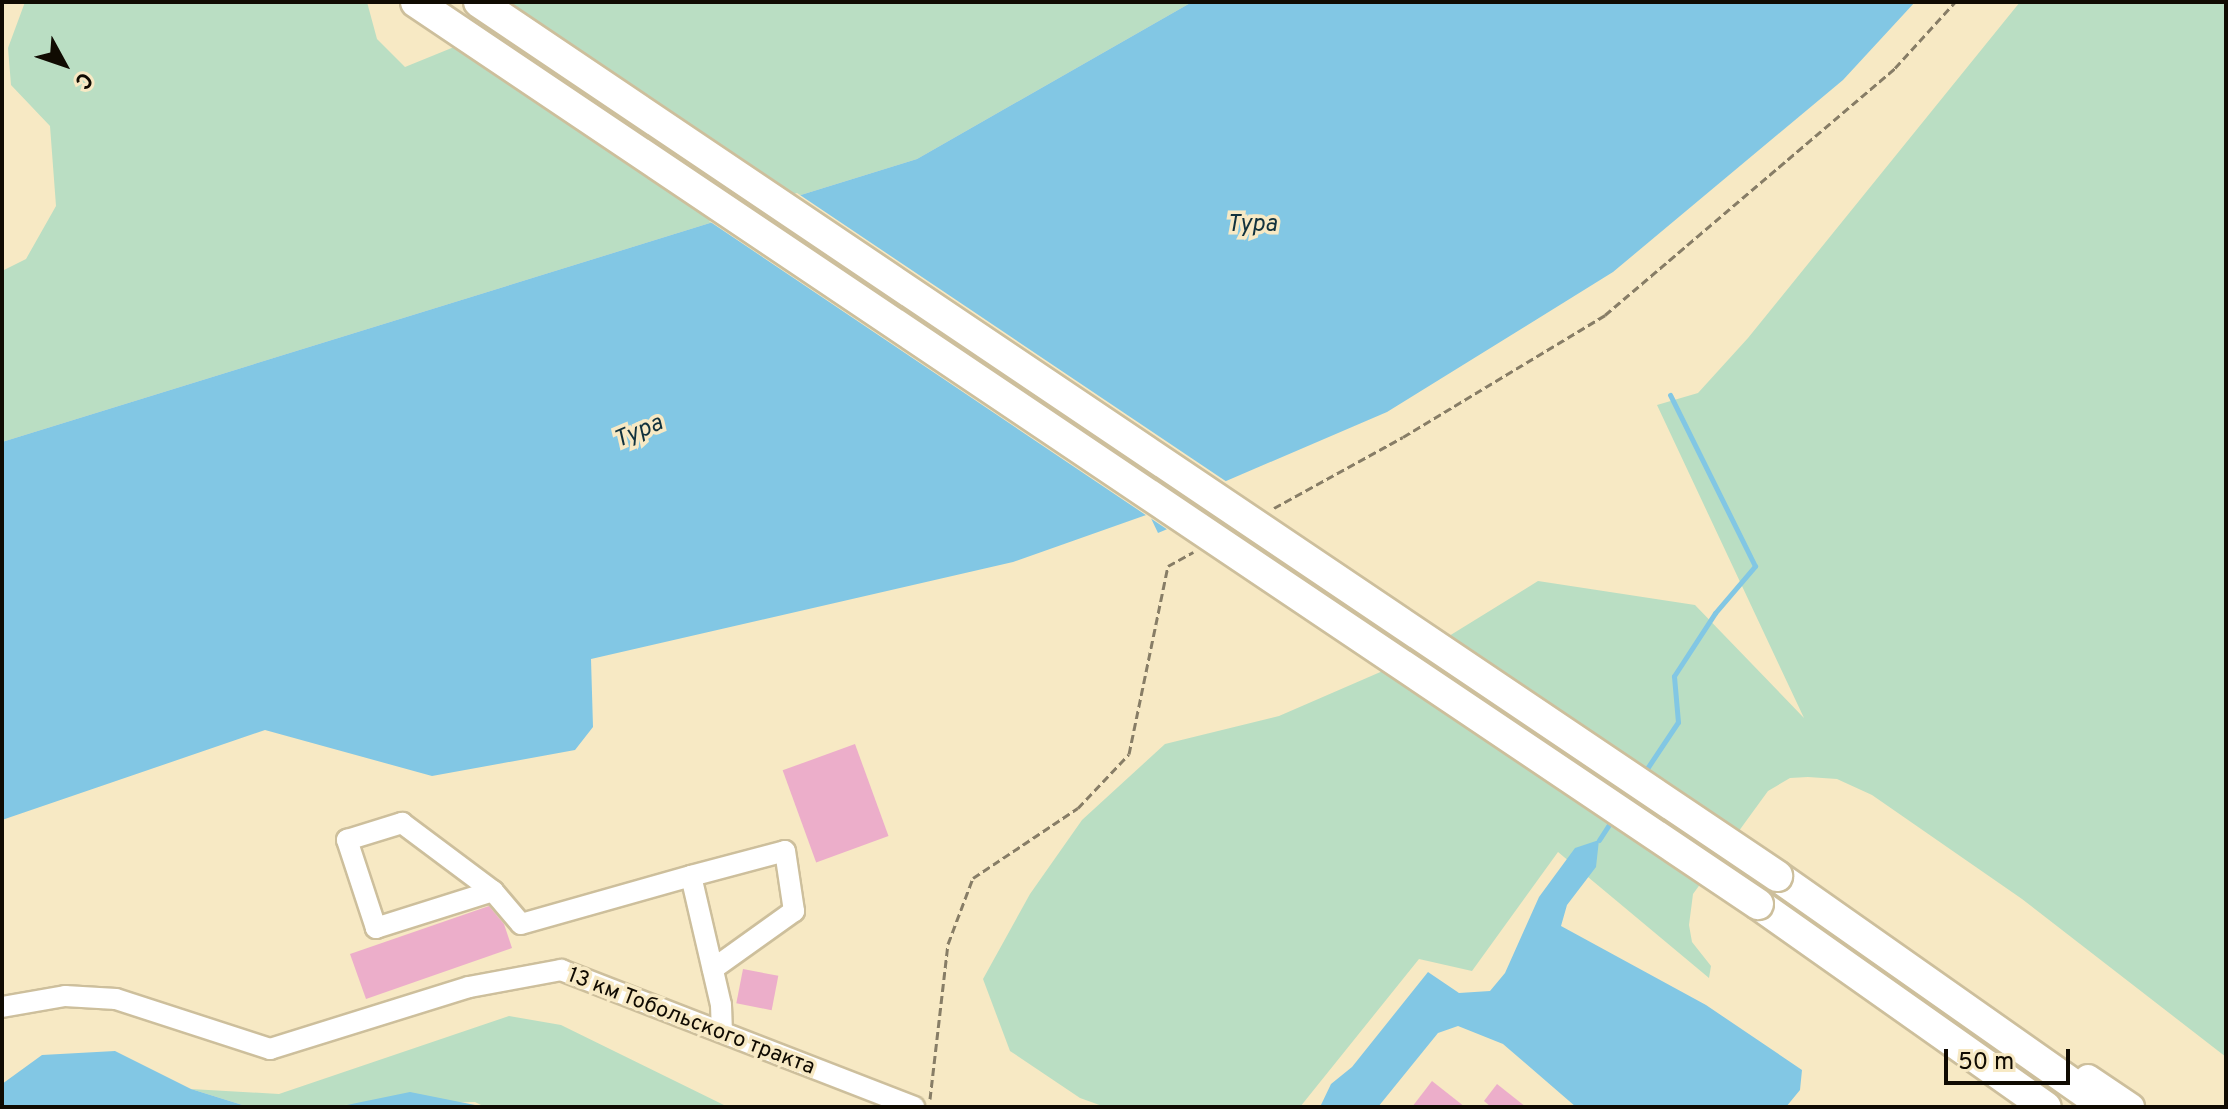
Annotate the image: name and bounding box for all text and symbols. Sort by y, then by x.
north arrow [24,24,104,104]
text: С [68,66,98,94]
water label: Тура [1227,212,1277,240]
water label: Тура [610,410,668,456]
street label: 13 км Тобольского тракта [563,962,819,1082]
scale bar [1948,1033,2074,1083]
text: 50 m [1958,1048,2014,1078]

